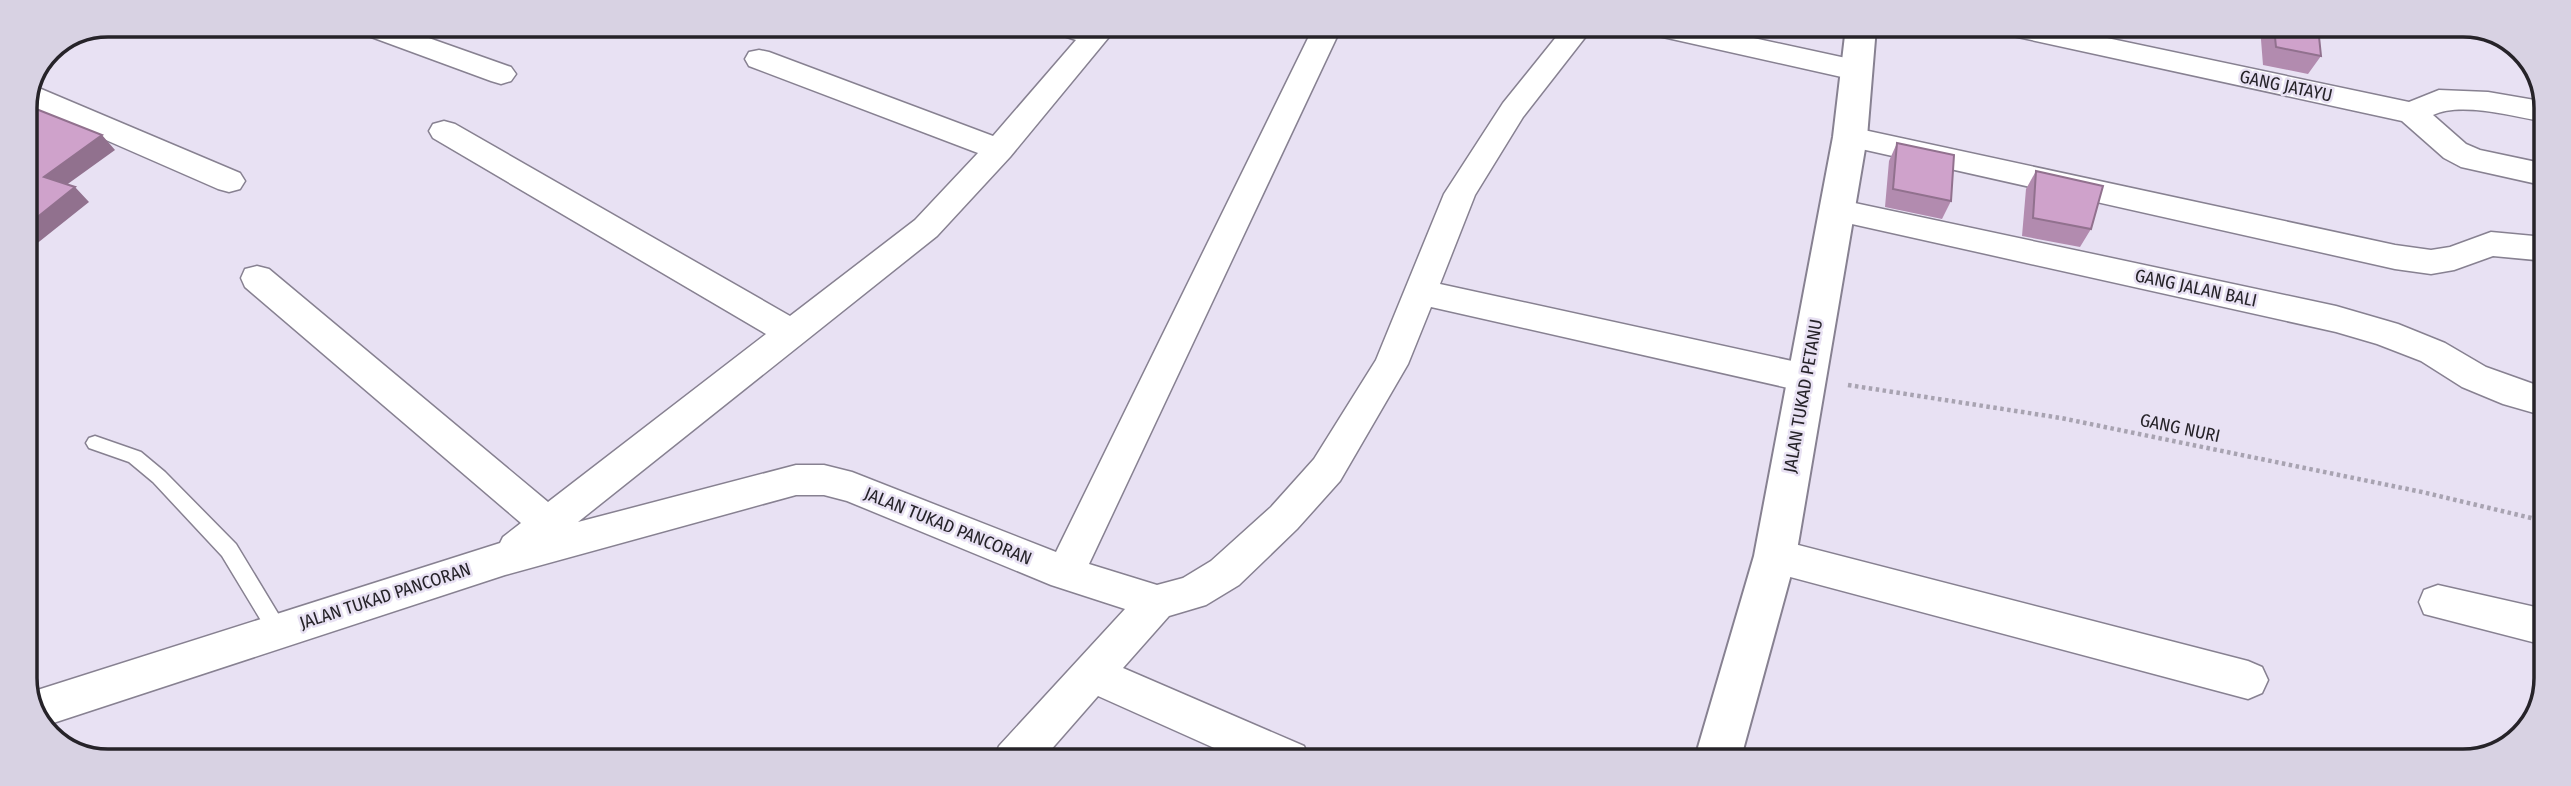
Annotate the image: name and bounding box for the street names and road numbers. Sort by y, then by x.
street label: GANG JATAYU [2238,65,2334,107]
street label: GANG JALAN BALI [2133,264,2259,312]
street label: JALAN TUKAD PETANU [1779,317,1827,475]
street label: GANG NURI [2138,409,2222,447]
street label: JALAN TUKAD PANCORAN [861,482,1035,570]
street label: JALAN TUKAD PANCORAN [297,558,473,634]

